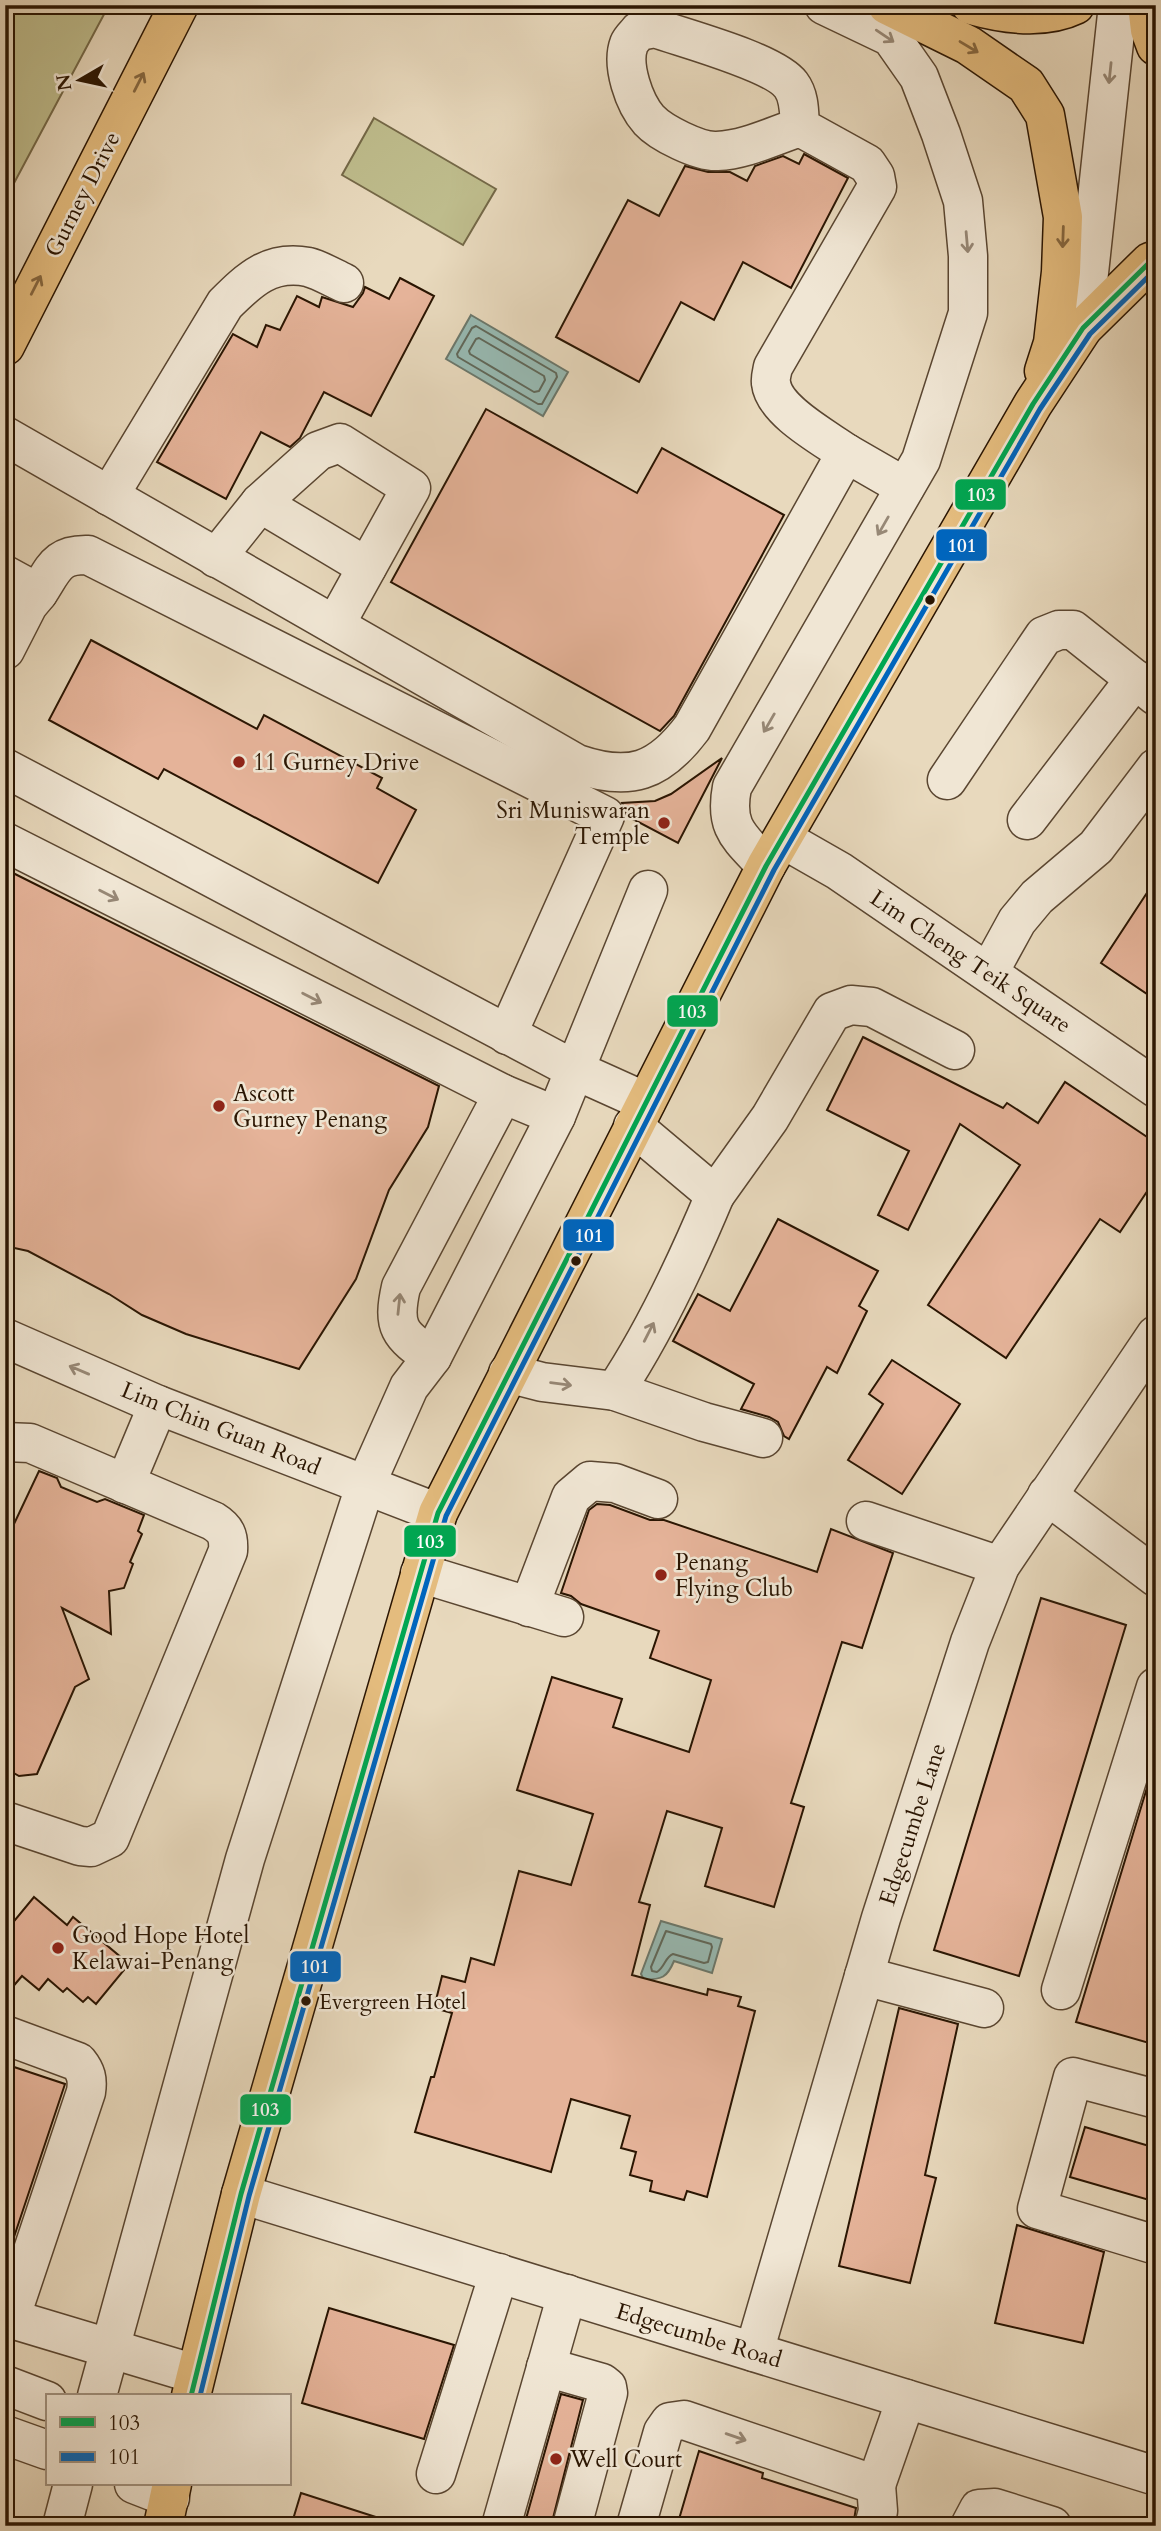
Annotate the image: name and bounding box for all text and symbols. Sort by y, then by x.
one-way arrow [875,29,894,43]
one-way arrow [959,41,979,55]
north arrow [46,46,116,116]
one-way arrow [1104,61,1117,84]
text: N [50,72,78,93]
one-way arrow [133,72,146,93]
street label: Gurney Drive [38,126,127,262]
one-way arrow [1056,225,1069,248]
one-way arrow [961,231,974,253]
one-way arrow [30,275,43,296]
line badge: 103 [954,478,1007,511]
text: 103 [966,482,996,508]
one-way arrow [876,515,890,535]
line badge: 101 [935,528,988,562]
text: 101 [947,533,977,559]
unlabelled marker [923,593,937,607]
one-way arrow [762,712,775,733]
place label: 11 Gurney Drive [253,747,419,778]
marker: 11 Gurney Drive [231,754,247,770]
place label: Sri Muniswaran Temple [496,795,650,852]
marker: Sri Muniswaran Temple [656,815,672,831]
street label: Lim Cheng Teik Square [864,882,1077,1040]
one-way arrow [99,888,119,902]
one-way arrow [301,991,322,1005]
line badge: 103 [666,994,719,1028]
text: 103 [677,999,707,1025]
place label: Ascott Gurney Penang [233,1078,387,1135]
marker: Ascott Gurney Penang [211,1098,227,1114]
line badge: 101 [562,1218,615,1252]
text: 101 [574,1223,604,1249]
unlabelled marker [569,1254,583,1268]
one-way arrow [393,1293,406,1316]
one-way arrow [642,1322,656,1343]
one-way arrow [68,1363,90,1376]
street label: Lim Chin Guan Road [116,1374,326,1483]
one-way arrow [549,1378,572,1391]
line badge: 103 [403,1524,457,1558]
text: 103 [415,1529,445,1555]
place label: Penang Flying Club [675,1547,793,1604]
marker: Penang Flying Club [653,1567,669,1583]
street label: Edgecumbe Lane [872,1739,953,1909]
place label: Good Hope Hotel Kelawai-Penang [72,1920,249,1977]
marker: Good Hope Hotel Kelawai-Penang [50,1940,66,1956]
line badge: 101 [289,1950,342,1983]
text: 101 [300,1954,330,1980]
place label: Evergreen Hotel [319,1988,466,2017]
marker: Evergreen Hotel [299,1994,313,2008]
line badge: 103 [239,2093,292,2126]
text: 103 [250,2097,280,2123]
street label: Edgecumbe Road [612,2296,786,2376]
legend [46,2394,290,2486]
text: 103 [108,2409,140,2438]
one-way arrow [724,2432,746,2445]
text: 101 [108,2443,140,2472]
place label: Well Court [569,2444,682,2475]
marker: Well Court [548,2451,564,2467]

